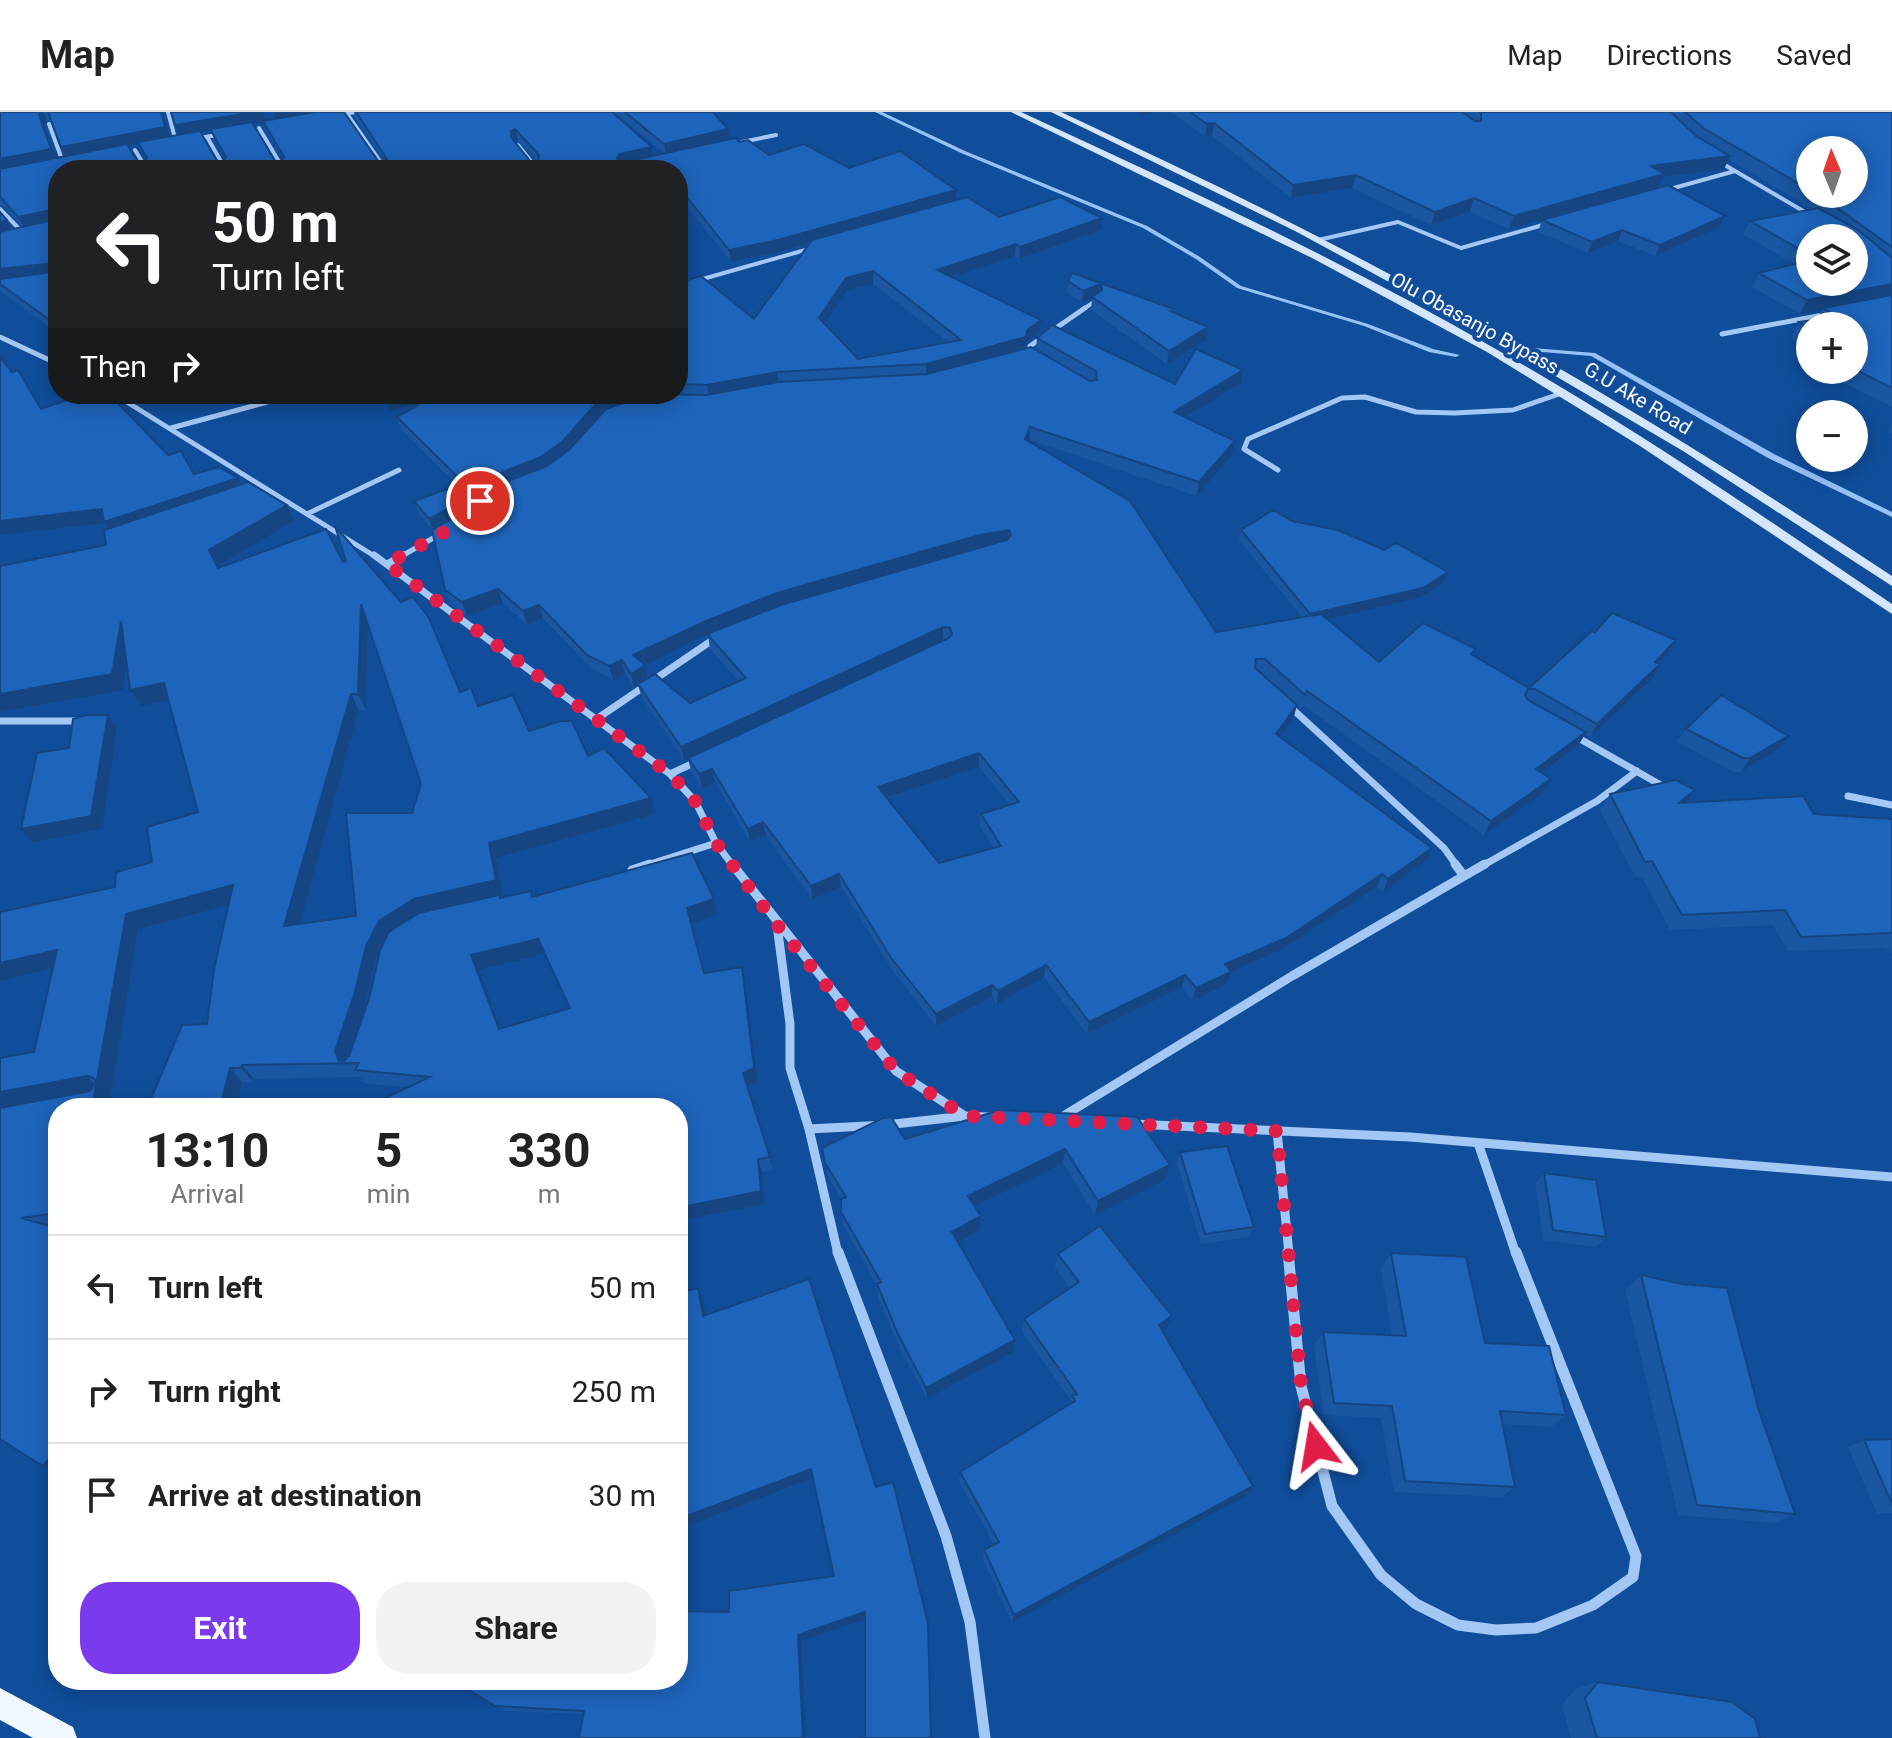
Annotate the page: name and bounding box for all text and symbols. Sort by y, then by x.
text: Map [40,33,115,77]
text: Map [1507,39,1563,72]
text: Directions [1607,39,1732,72]
text: Saved [1776,39,1852,72]
north arrow [1796,136,1868,208]
map controls [1796,136,1868,472]
text: 50 m [212,190,339,256]
icon: left [80,192,184,296]
button: layers [1796,224,1868,296]
text: Turn left [212,257,345,299]
street label: Olu Obasanjo Bypass [1387,267,1563,379]
button: + [1796,312,1868,384]
icon: right [163,344,207,388]
text: Then [80,349,147,384]
street label: G.U Ake Road [1580,356,1696,440]
button: − [1796,400,1868,472]
pin [446,467,514,535]
icon: arrive [458,479,502,523]
text: 13:10 [146,1122,269,1179]
text: 5 [375,1122,402,1179]
text: 330 [508,1122,590,1179]
text: Arrival [171,1179,244,1209]
text: min [367,1179,410,1209]
text: m [538,1179,561,1209]
icon: left [80,1265,124,1309]
text: Turn left [148,1270,263,1305]
text: 50 m [589,1270,656,1305]
icon: right [80,1369,124,1413]
text: Turn right [148,1374,281,1409]
text: 250 m [572,1374,656,1409]
position arrow [1274,1404,1358,1488]
icon: arrive [80,1473,124,1517]
text: Arrive at destination [148,1478,422,1513]
text: 30 m [589,1478,656,1513]
button: Exit [80,1582,360,1674]
button: Share [376,1582,656,1674]

